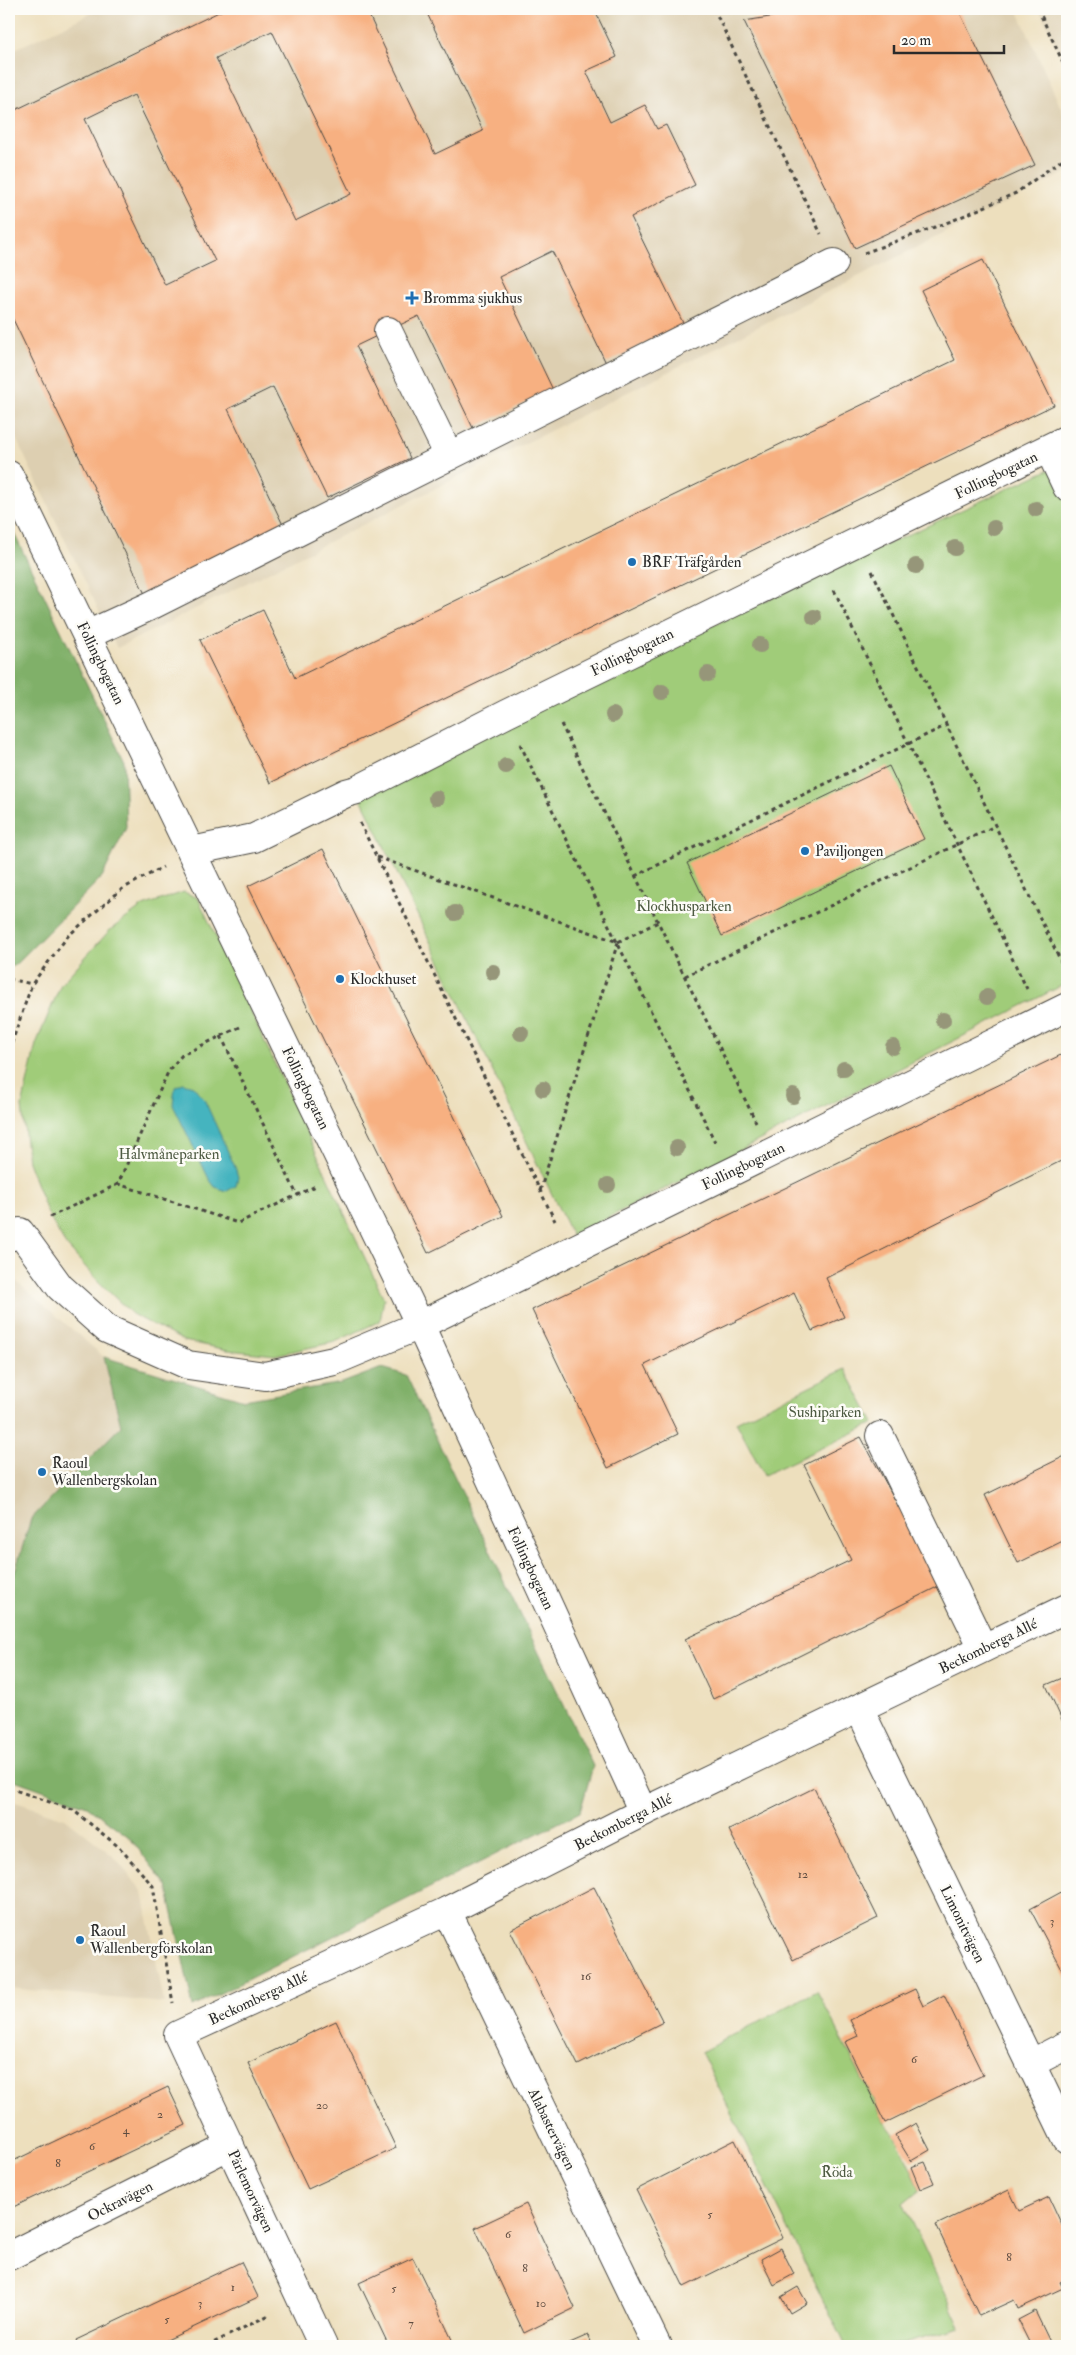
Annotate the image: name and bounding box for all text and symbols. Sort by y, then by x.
scale bar [894,22,1004,54]
text: 20 m [901,31,931,50]
place label: Bromma sjukhus [423,289,522,308]
marker: Bromma sjukhus [405,291,419,305]
street label: Follingbogatan [952,447,1041,504]
place label: BRF Träfgården [642,553,742,572]
marker: BRF Träfgården [626,556,638,568]
street label: Follingbogatan [72,619,129,708]
street label: Follingbogatan [588,624,677,681]
place label: Paviljongen [815,842,884,861]
marker: Paviljongen [799,845,811,857]
park label: Klockhusparken [636,897,732,917]
place label: Klockhuset [350,970,417,989]
marker: Klockhuset [334,973,346,985]
street label: Follingbogatan [277,1044,334,1133]
street label: Follingbogatan [699,1138,788,1195]
park label: Halvmåneparken [119,1145,220,1165]
park label: Sushiparken [788,1403,862,1423]
place label: Raoul Wallenbergskolan [51,1454,157,1490]
marker: Raoul Wallenbergskolan [36,1466,48,1478]
street label: Follingbogatan [503,1523,558,1613]
street label: Beckomberga Allé [936,1614,1041,1678]
street label: Beckomberga Allé [571,1789,676,1855]
house number: 12 [798,1867,808,1882]
street label: Limonitvägen [936,1882,990,1966]
house number: 3 [1050,1914,1054,1929]
place label: Raoul Wallenbergförskolan [89,1922,213,1958]
marker: Raoul Wallenbergförskolan [74,1934,86,1946]
street label: Beckomberga Allé [206,1967,311,2030]
house number: 16 [581,1969,592,1984]
house number: 6 [911,2052,918,2067]
street label: Alabastervägen [523,2084,580,2174]
house number: 20 [316,2098,328,2113]
house number: 2 [157,2107,163,2122]
house number: 4 [123,2123,130,2138]
house number: 6 [89,2139,96,2154]
street label: Pärlemorvägen [223,2147,278,2236]
house number: 8 [55,2156,61,2171]
park label: Röda [821,2163,854,2182]
street label: Ockravägen [84,2177,156,2226]
house number: 5 [707,2207,713,2222]
house number: 6 [505,2227,512,2242]
house number: 8 [1006,2250,1012,2265]
house number: 8 [522,2261,528,2276]
house number: 1 [231,2280,235,2295]
house number: 5 [391,2281,397,2296]
house number: 3 [198,2296,202,2311]
house number: 10 [536,2296,546,2311]
house number: 5 [164,2312,170,2327]
house number: 7 [408,2316,414,2331]

